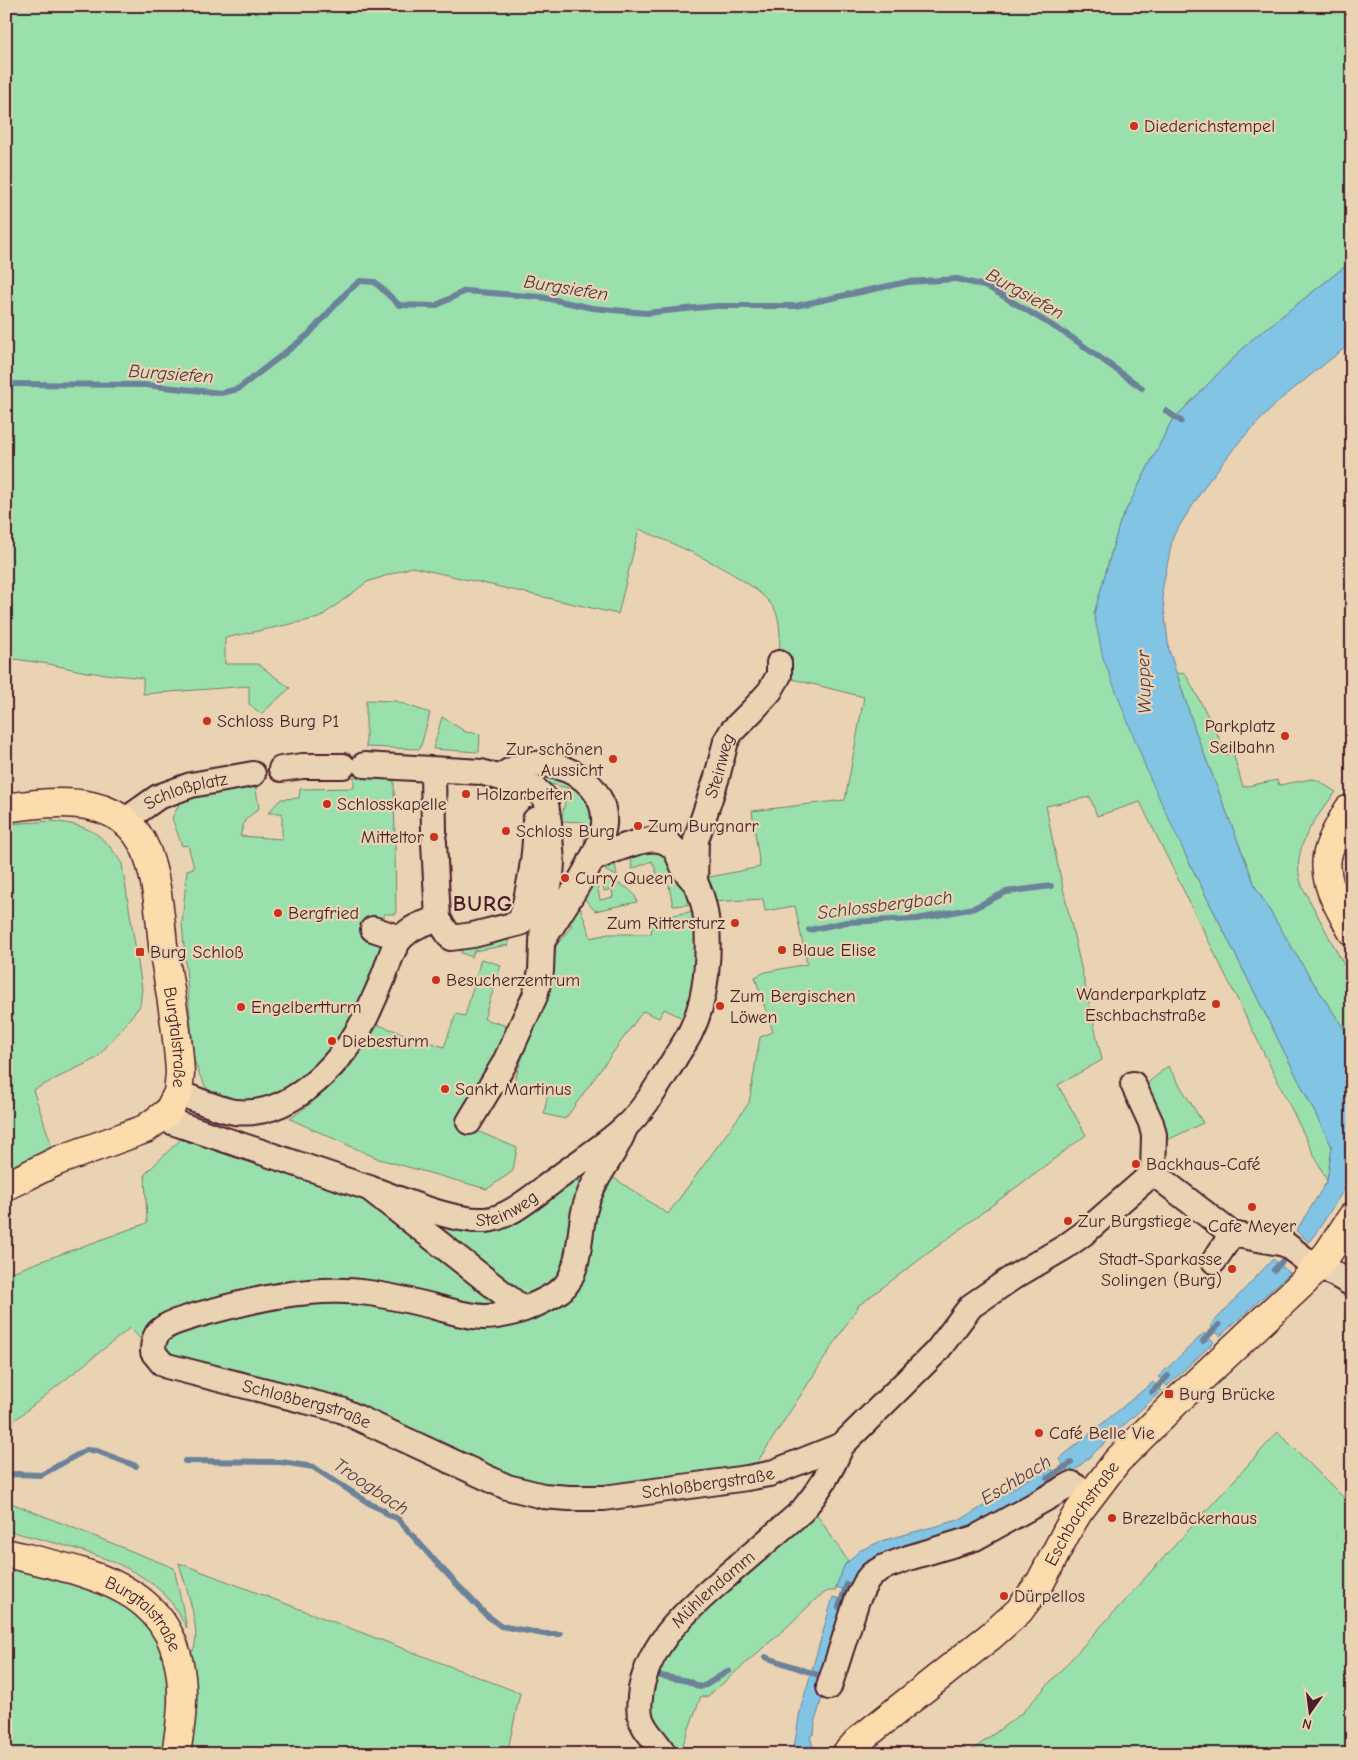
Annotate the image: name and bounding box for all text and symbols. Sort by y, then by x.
place label: Diederichstempel [1144,116,1275,137]
marker: Diederichstempel [1128,120,1140,132]
water label: Burgsiefen [982,264,1068,324]
water label: Burgsiefen [522,270,610,306]
water label: Burgsiefen [128,360,214,388]
water label: Wupper [1132,648,1156,714]
place label: Schloss Burg P1 [217,711,339,732]
marker: Schloss Burg P1 [201,715,213,727]
place label: Parkplatz Seilbahn [1205,716,1275,758]
street label: Steinweg [700,729,739,801]
marker: Parkplatz Seilbahn [1279,730,1291,742]
place label: Zur schönen Aussicht [506,739,604,781]
marker: Zur schönen Aussicht [607,753,619,765]
street label: Schloßplatz [140,768,229,814]
place label: Holzarbeiten [476,784,573,805]
marker: Holzarbeiten [460,788,472,800]
place label: Schlosskapelle [337,794,447,815]
marker: Schlosskapelle [321,798,333,810]
place label: Zum Burgnarr [648,816,759,837]
marker: Zum Burgnarr [632,820,644,832]
place label: Schloss Burg [516,821,615,842]
marker: Schloss Burg [500,825,512,837]
place label: Mitteltor [361,827,425,848]
marker: Mitteltor [428,831,440,843]
place label: Curry Queen [575,868,674,889]
marker: Curry Queen [559,872,571,884]
water label: Schlossbergbach [816,886,954,924]
district label: BURG [453,891,513,917]
place label: Bergfried [288,903,359,924]
marker: Bergfried [272,907,284,919]
place label: Zum Rittersturz [607,913,725,934]
marker: Zum Rittersturz [729,917,741,929]
place label: Blaue Elise [792,940,876,961]
place label: Burg Schloß [150,942,244,963]
marker: Blaue Elise [776,944,788,956]
marker: Burg Schloß [134,946,146,958]
place label: Besucherzentrum [446,970,580,991]
marker: Besucherzentrum [430,974,442,986]
place label: Wanderparkplatz Eschbachstraße [1076,984,1206,1026]
street label: Burgtalstraße [159,985,191,1089]
place label: Zum Bergischen Löwen [730,986,856,1028]
place label: Engelbertturm [251,997,362,1018]
marker: Wanderparkplatz Eschbachstraße [1210,998,1222,1010]
marker: Zum Bergischen Löwen [714,1000,726,1012]
marker: Engelbertturm [235,1001,247,1013]
place label: Diebesturm [342,1031,429,1052]
marker: Diebesturm [326,1035,338,1047]
place label: Sankt Martinus [455,1079,571,1100]
marker: Sankt Martinus [439,1083,451,1095]
place label: Backhaus-Café [1146,1154,1261,1175]
marker: Backhaus-Café [1130,1158,1142,1170]
street label: Steinweg [476,1186,542,1231]
marker: Cafe Meyer [1246,1201,1258,1213]
place label: Zur Burgstiege [1078,1211,1192,1232]
marker: Zur Burgstiege [1062,1215,1074,1227]
place label: Cafe Meyer [1208,1216,1297,1237]
place label: Stadt-Sparkasse Solingen (Burg) [1099,1249,1222,1291]
marker: Stadt-Sparkasse Solingen (Burg) [1226,1263,1238,1275]
street label: Schloßbergstraße [240,1375,374,1433]
place label: Burg Brücke [1179,1384,1275,1405]
marker: Burg Brücke [1163,1388,1175,1400]
place label: Café Belle Vie [1049,1423,1155,1444]
marker: Café Belle Vie [1033,1427,1045,1439]
water label: Eschbach [977,1450,1055,1510]
water label: Troogbach [329,1454,413,1520]
street label: Eschbachstraße [1040,1457,1124,1569]
street label: Schloßbergstraße [641,1462,777,1503]
place label: Brezelbäckerhaus [1122,1508,1257,1529]
marker: Brezelbäckerhaus [1106,1512,1118,1524]
street label: Mühlendamm [667,1546,759,1632]
street label: Burgtalstraße [102,1571,185,1654]
place label: Dürpellos [1014,1586,1085,1607]
marker: Dürpellos [998,1590,1010,1602]
north arrow [1286,1688,1336,1738]
text: N [1300,1715,1313,1733]

